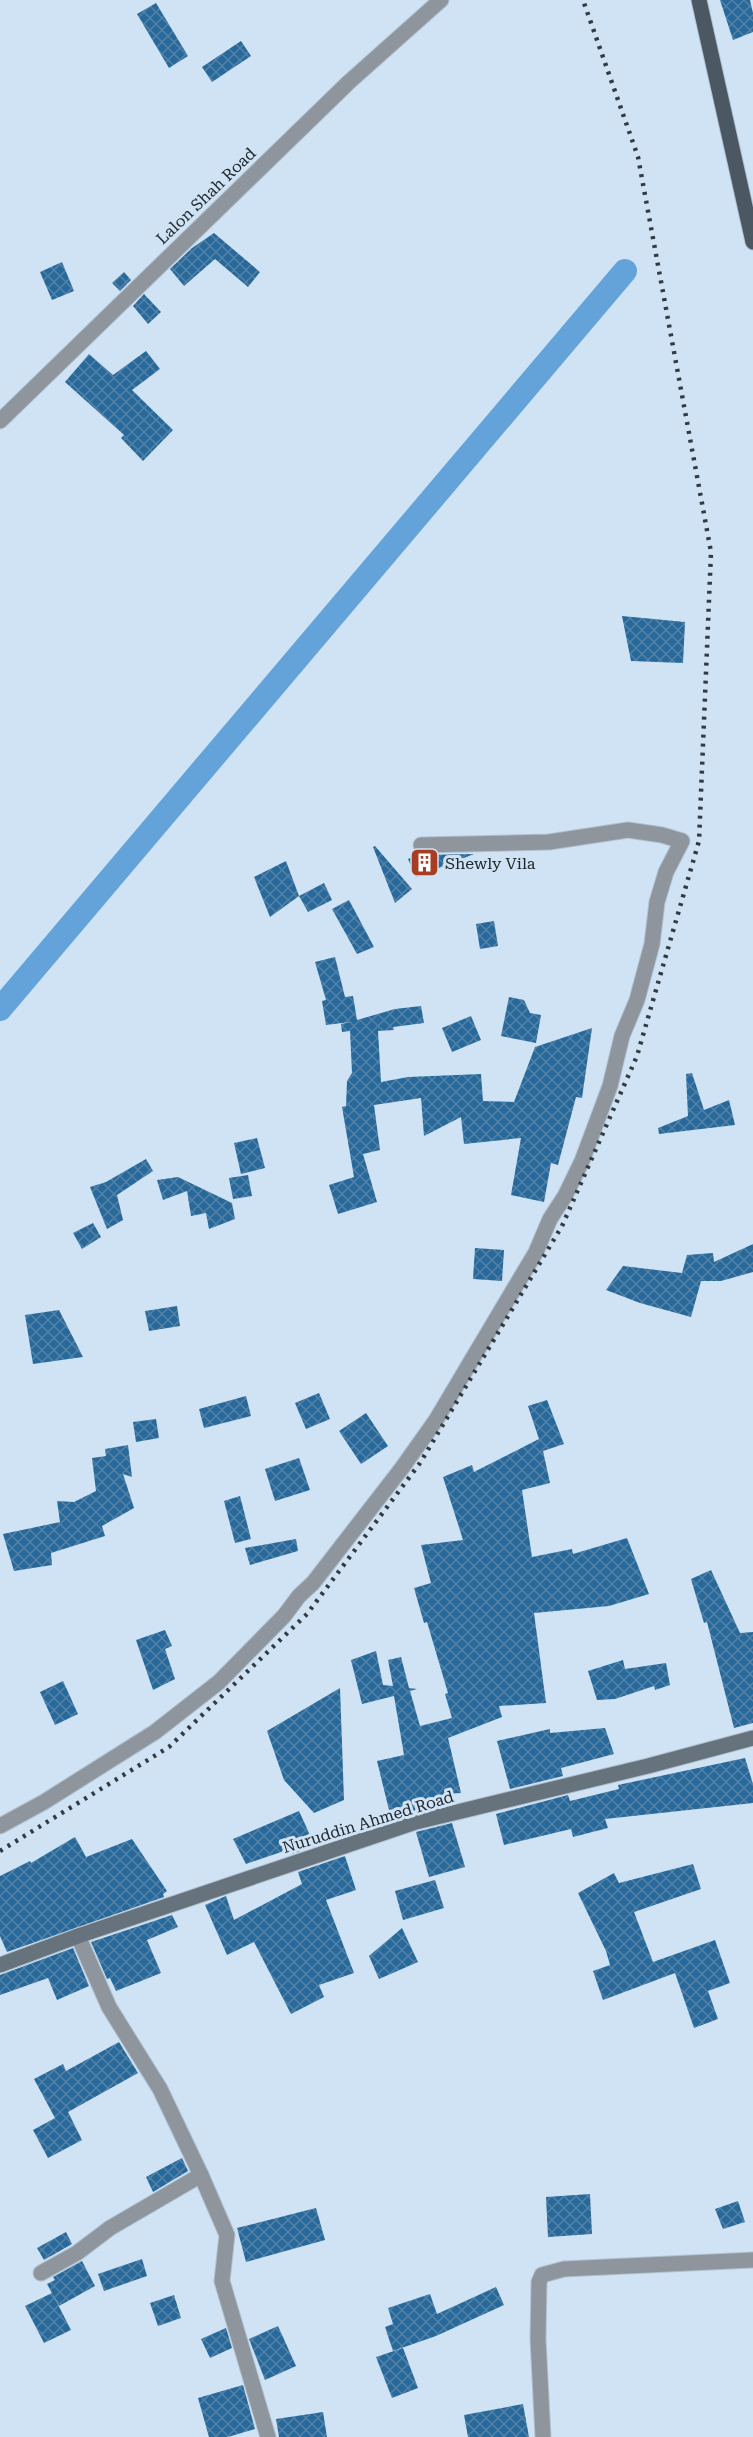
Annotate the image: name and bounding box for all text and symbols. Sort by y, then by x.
street label: Lalon Shah Road [152,144,260,248]
building icon: Shewly Vila [408,847,440,879]
place label: Shewly Vila [445,854,536,873]
street label: Nuruddin Ahmed Road [280,1787,456,1857]

